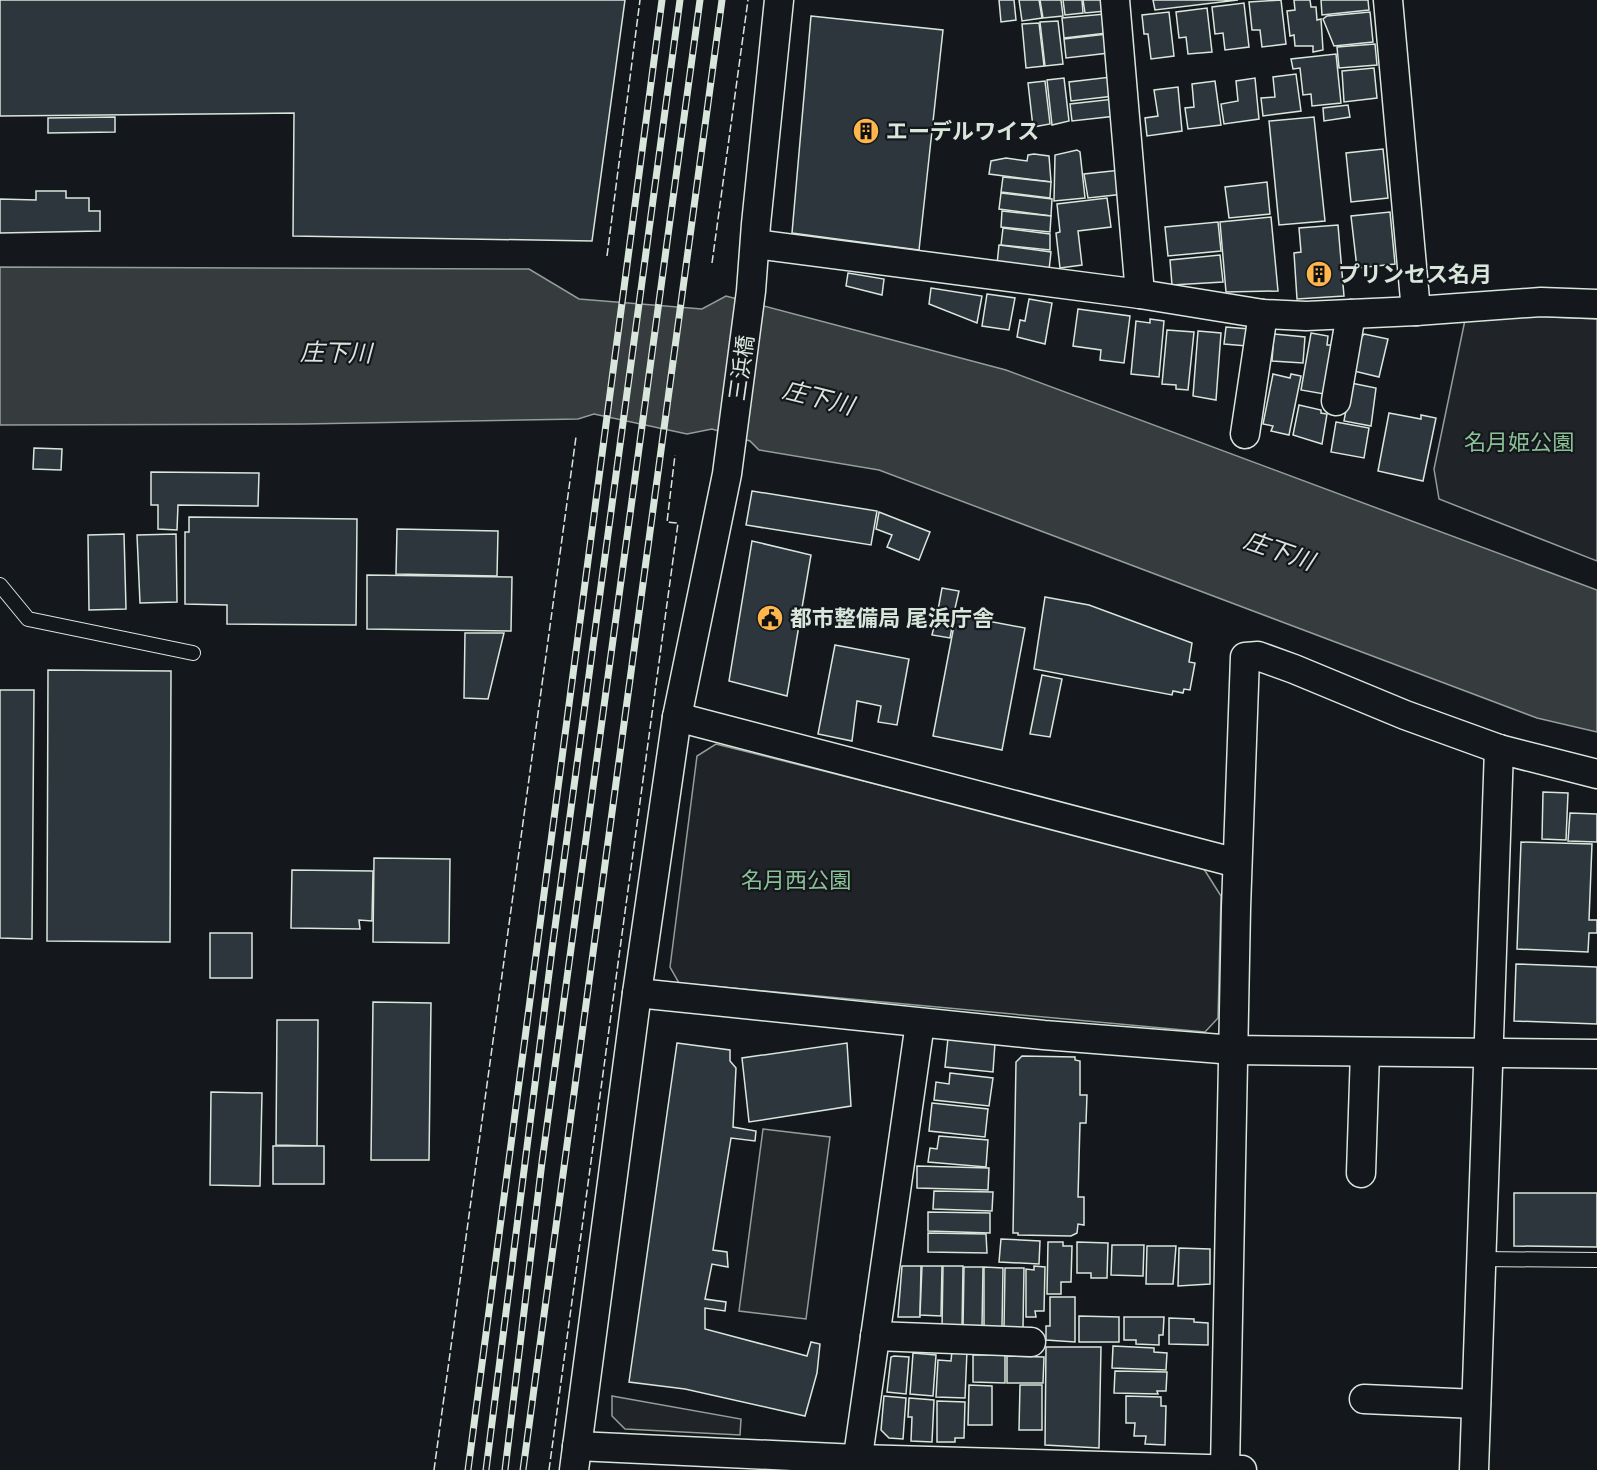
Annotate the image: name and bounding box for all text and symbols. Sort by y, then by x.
building icon: エーデルワイス [851,116,881,146]
place label: エーデルワイス [886,117,1039,145]
building icon: プリンセス名月 [1304,259,1334,289]
place label: プリンセス名月 [1338,260,1492,288]
street label: 三浜橋 [723,333,759,403]
water label: 庄下川 [300,336,375,368]
water label: 庄下川 [780,374,860,421]
park label: 名月姫公園 [1464,428,1574,456]
water label: 庄下川 [1240,524,1321,577]
public building icon: 都市整備局 尾浜庁舎 [755,603,785,633]
place label: 都市整備局 尾浜庁舎 [790,604,994,632]
park label: 名月西公園 [741,866,851,894]

